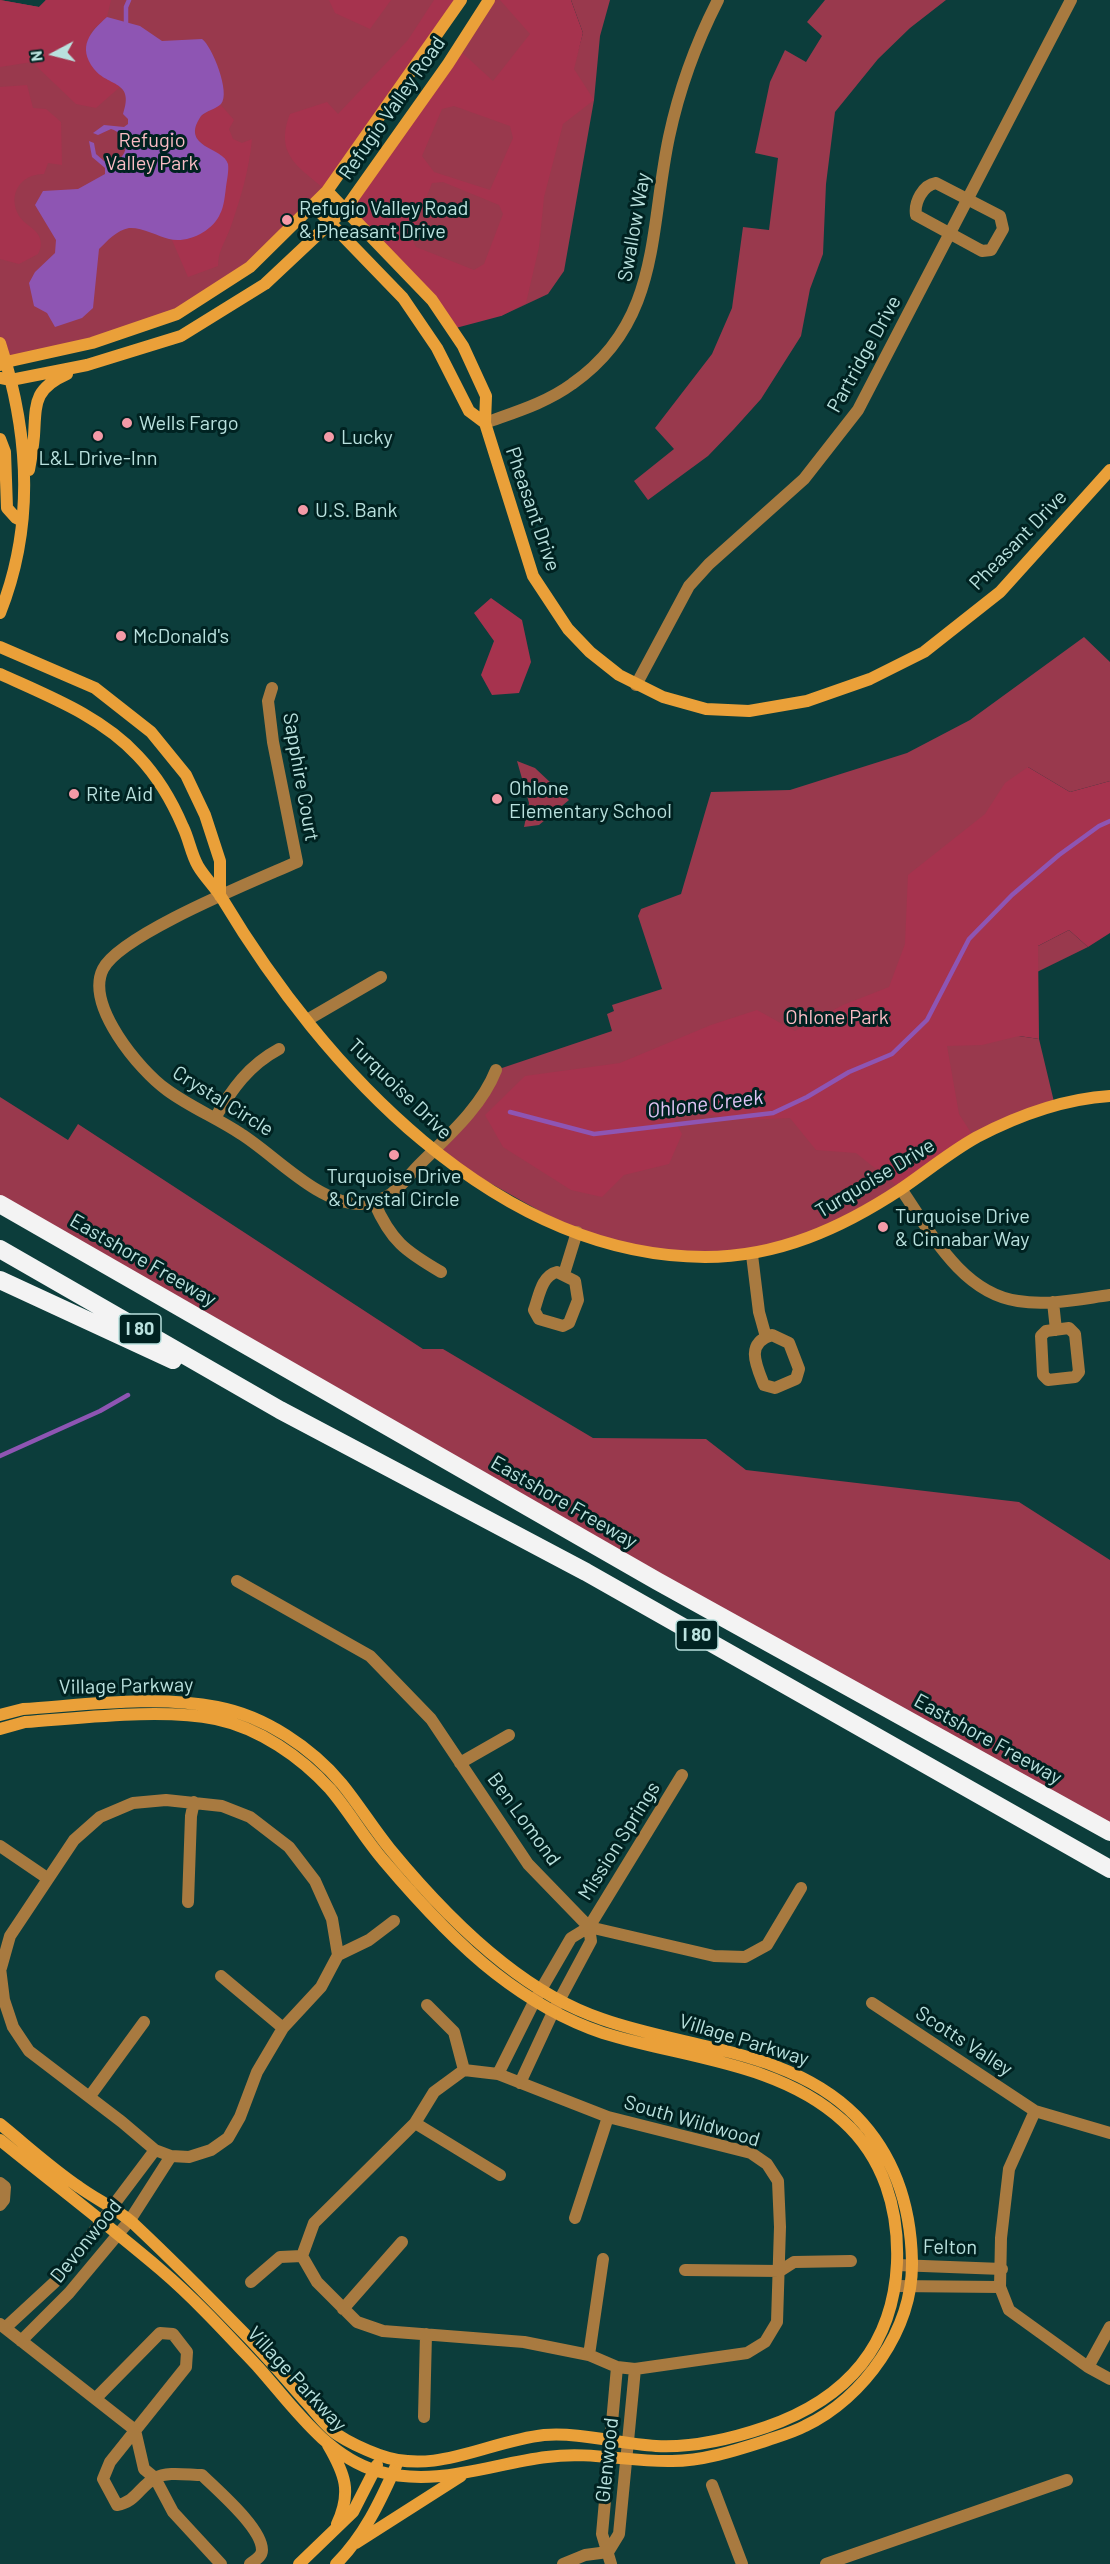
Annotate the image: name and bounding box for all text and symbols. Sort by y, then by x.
north arrow [24,24,84,84]
street label: Refugio Valley Road [334,32,450,184]
text: N [26,50,46,63]
park label: Refugio Valley Park [105,128,199,175]
street label: Swallow Way [613,171,655,283]
place label: Refugio Valley Road & Pheasant Drive [299,196,468,243]
marker: Refugio Valley Road & Pheasant Drive [280,213,294,227]
street label: Partridge Drive [822,291,906,417]
place label: Wells Fargo [139,411,239,435]
marker: Wells Fargo [120,416,134,430]
place label: Lucky [341,425,393,449]
marker: L&L Drive-Inn [91,429,105,443]
marker: Lucky [322,430,336,444]
street label: Pheasant Drive [501,444,565,574]
place label: L&L Drive-Inn [38,446,158,470]
street label: Pheasant Drive [964,485,1072,595]
place label: U.S. Bank [315,498,398,522]
marker: U.S. Bank [296,503,310,517]
place label: McDonald's [133,624,229,648]
marker: McDonald's [114,629,128,643]
street label: Sapphire Court [278,711,324,843]
place label: Ohlone Elementary School [509,776,672,823]
place label: Rite Aid [86,782,153,806]
marker: Rite Aid [67,787,81,801]
marker: Ohlone Elementary School [490,792,504,806]
park label: Ohlone Park [785,1005,889,1029]
street label: Turquoise Drive [343,1034,457,1144]
street label: Crystal Circle [168,1061,278,1141]
water label: Ohlone Creek [645,1084,765,1124]
street label: Turquoise Drive [811,1133,939,1223]
marker: Turquoise Drive & Crystal Circle [387,1148,401,1162]
place label: Turquoise Drive & Crystal Circle [327,1164,461,1211]
place label: Turquoise Drive & Cinnabar Way [895,1204,1030,1251]
street label: Eastshore Freeway [66,1208,220,1312]
marker: Turquoise Drive & Cinnabar Way [876,1220,890,1234]
road number: I 80 [119,1314,161,1344]
street label: Eastshore Freeway [487,1450,641,1554]
road number: I 80 [676,1620,718,1650]
street label: Village Parkway [59,1673,193,1699]
street label: Eastshore Freeway [910,1688,1066,1790]
street label: Ben Lomond [482,1768,566,1870]
street label: Mission Springs [573,1777,665,1905]
street label: Scotts Valley [911,2001,1017,2081]
street label: Village Parkway [676,2009,812,2071]
street label: South Wildwood [621,2090,763,2152]
street label: Devonwood [45,2195,127,2287]
street label: Felton [923,2235,977,2259]
street label: Village Parkway [242,2322,352,2436]
street label: Glenwood [591,2417,623,2503]

